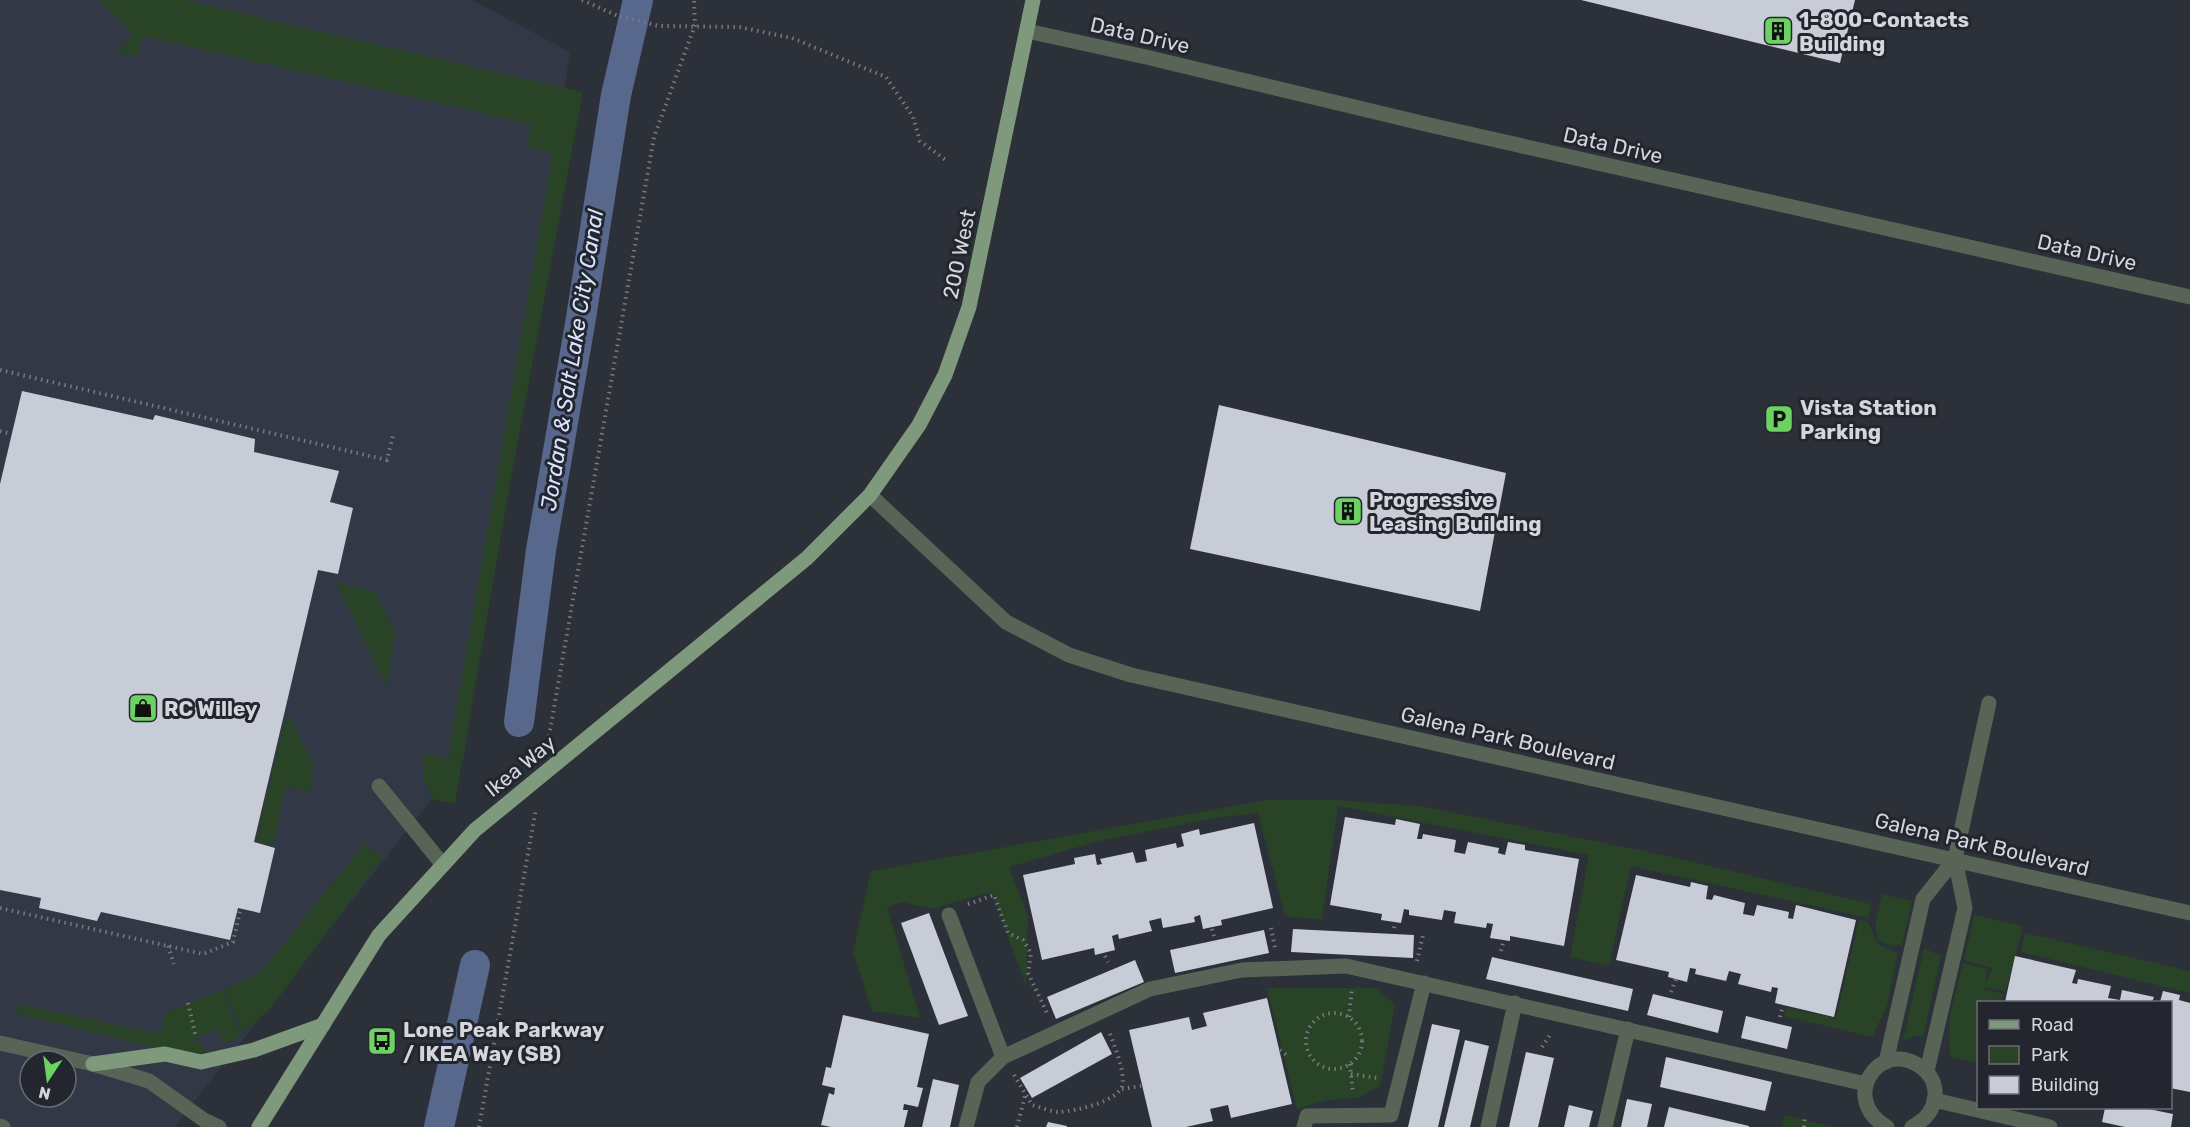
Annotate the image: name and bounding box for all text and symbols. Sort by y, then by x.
place label: 1-800-Contacts Building [1799,7,1969,56]
street label: Data Drive [1088,11,1192,59]
building icon: 1-800-Contacts Building [1762,15,1794,47]
street label: Data Drive [1561,121,1665,169]
water label: Jordan & Salt Lake City Canal [535,207,609,512]
street label: 200 West [937,207,981,301]
street label: Data Drive [2035,228,2139,276]
place label: Vista Station Parking [1800,395,1937,444]
parking icon: Vista Station Parking [1763,403,1795,435]
place label: Progressive Leasing Building [1369,487,1542,536]
building icon: Progressive Leasing Building [1332,495,1364,527]
shop icon: RC Willey [127,692,159,724]
place label: RC Willey [164,696,258,721]
street label: Galena Park Boulevard [1398,701,1618,775]
street label: Ikea Way [480,730,561,802]
street label: Galena Park Boulevard [1872,807,2092,881]
legend [1977,1001,2172,1109]
text: Road [2031,1014,2074,1036]
place label: Lone Peak Parkway / IKEA Way (SB) [403,1017,605,1066]
bus stop icon: Lone Peak Parkway / IKEA Way (SB) [366,1025,398,1057]
text: Park [2031,1044,2069,1066]
north arrow [18,1049,78,1109]
text: Building [2031,1074,2099,1096]
text: N [37,1083,52,1104]

